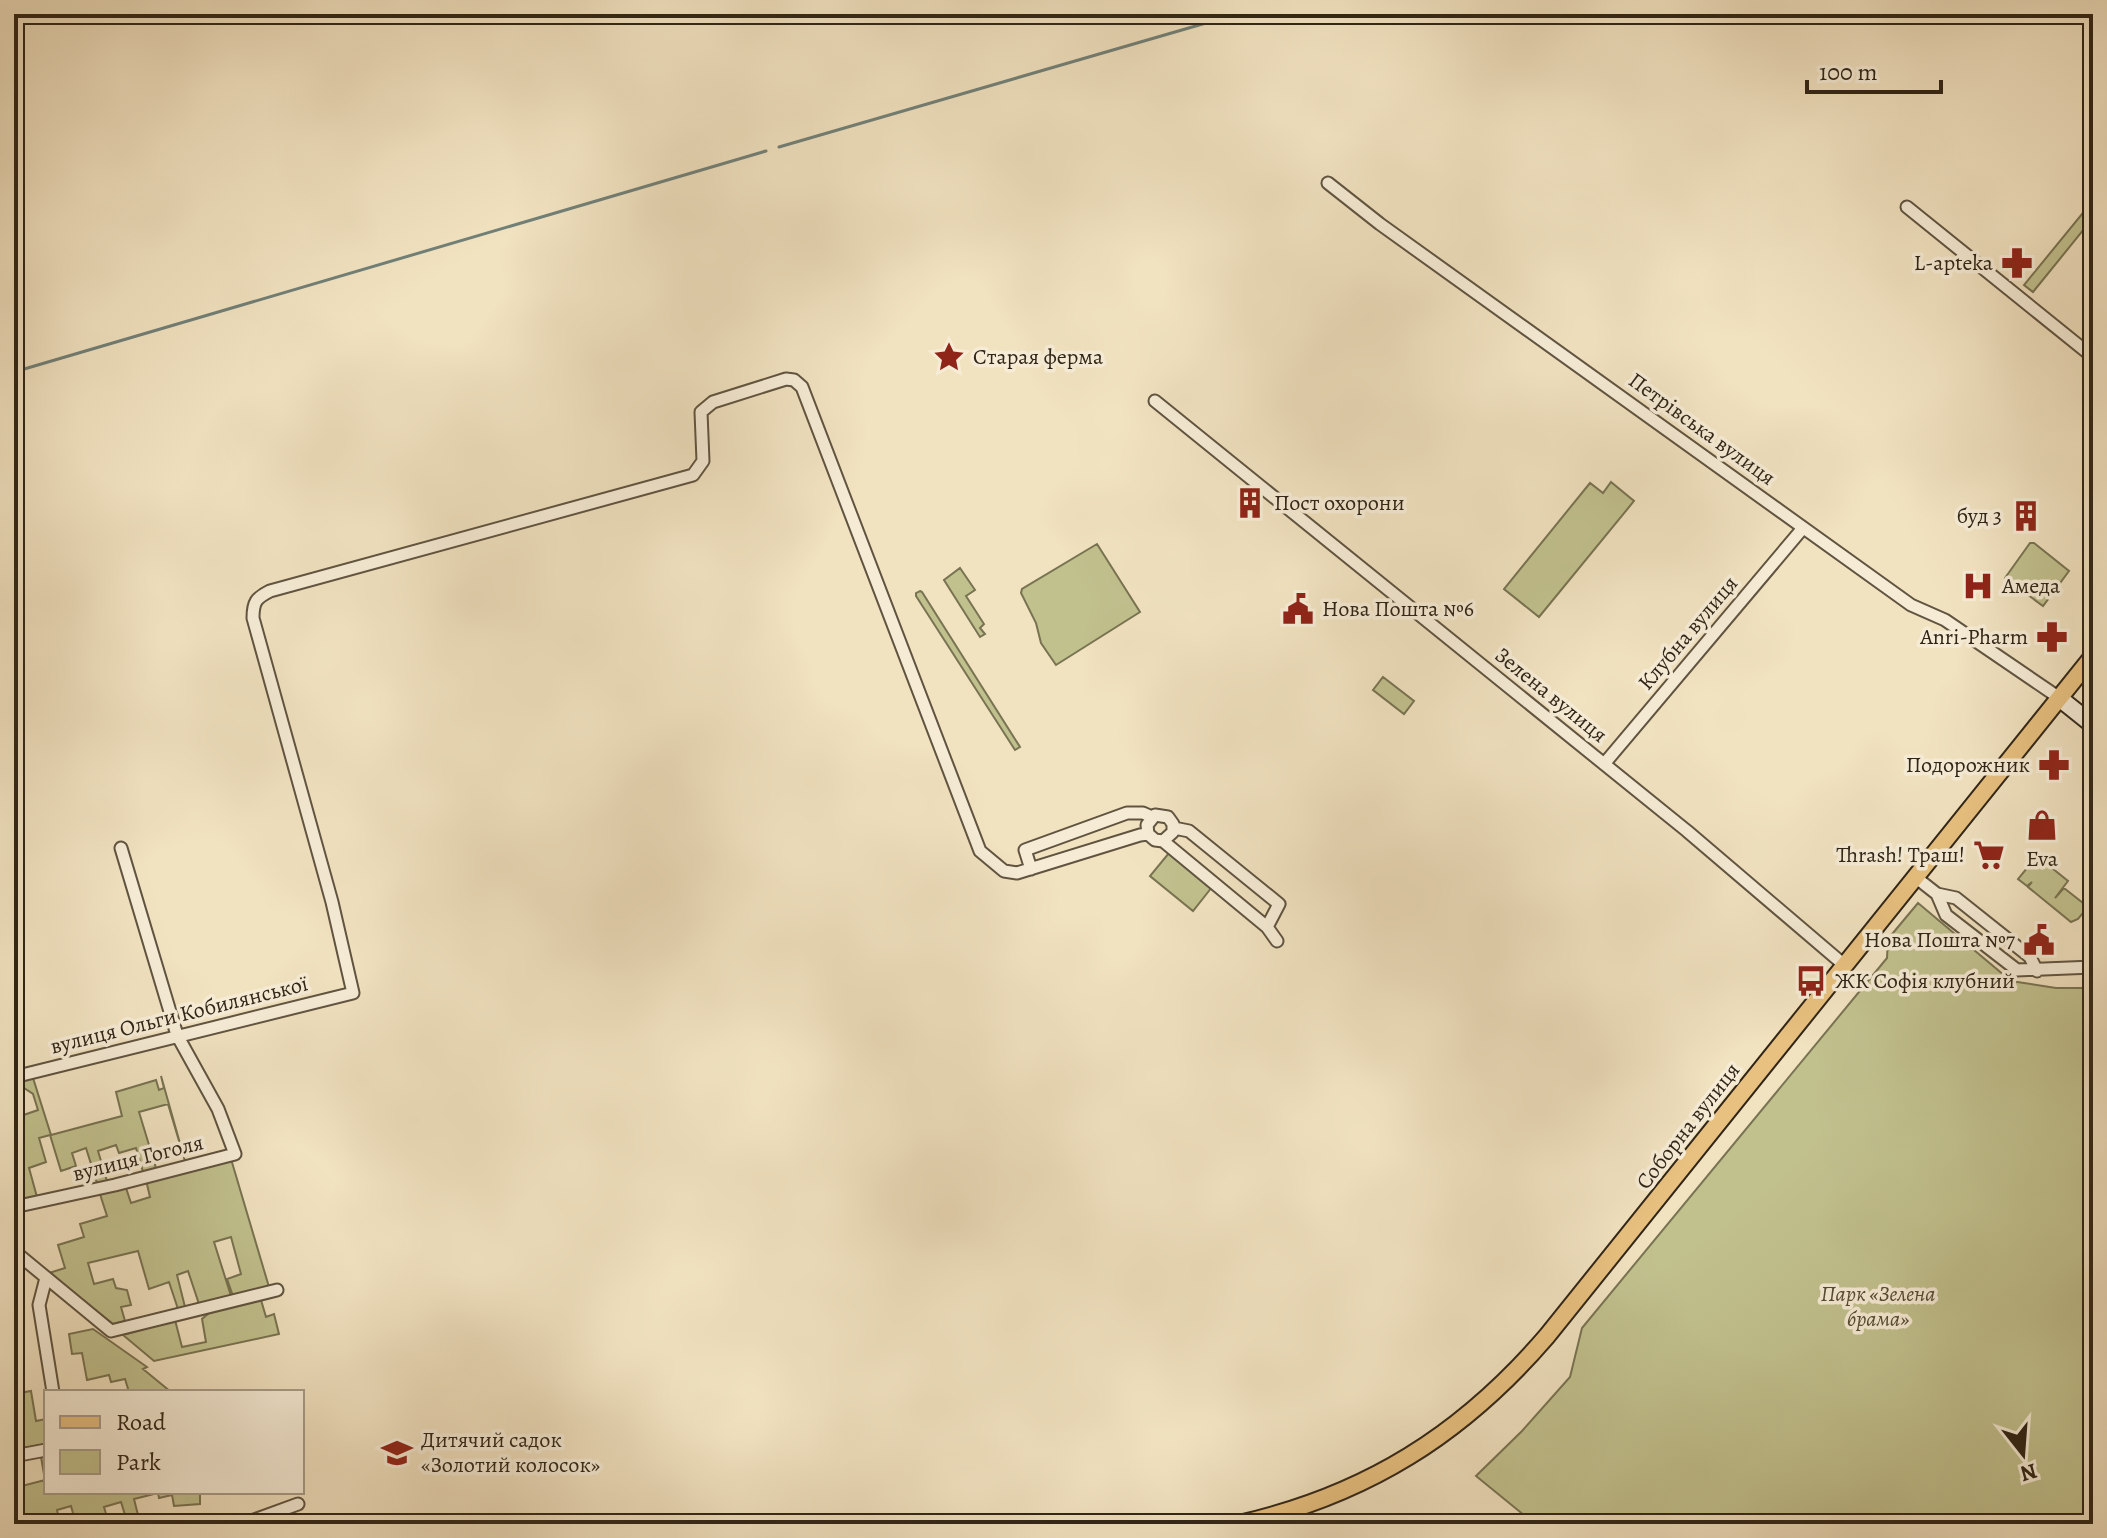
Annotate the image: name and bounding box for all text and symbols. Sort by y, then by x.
scale bar [1807,44,1941,94]
text: 100 m [1819,56,1878,88]
pharmacy icon: L-apteka [2000,246,2034,280]
place label: L-apteka [1914,248,1994,278]
place icon: Старая ферма [932,340,966,374]
place label: Старая ферма [973,342,1104,372]
street label: Петрівська вулиця [1622,365,1782,493]
building icon: Пост охорони [1233,486,1267,520]
place label: Пост охорони [1274,488,1405,518]
building icon: буд 3 [2009,499,2043,533]
place label: буд 3 [1957,501,2002,531]
street label: Клубна вулиця [1631,569,1745,697]
hospital icon: Амеда [1961,569,1995,603]
place label: Амеда [2001,571,2061,601]
public building icon: Нова Пошта №6 [1281,592,1315,626]
place label: Нова Пошта №6 [1322,594,1474,624]
pharmacy icon: Anri-Pharm [2035,620,2069,654]
place label: Anri-Pharm [1919,622,2028,652]
street label: Зелена вулиця [1488,640,1614,750]
pharmacy icon: Подорожник [2037,748,2071,782]
place label: Подорожник [1906,750,2030,780]
shop icon: Eva [2025,808,2059,842]
supermarket icon: Thrash! Траш! [1972,838,2006,872]
place label: Thrash! Траш! [1836,840,1965,870]
place label: Eva [2026,844,2059,874]
public building icon: Нова Пошта №7 [2022,923,2056,957]
place label: Нова Пошта №7 [1864,925,2016,955]
bus stop icon: ЖК Софія клубний [1794,964,1828,998]
place label: ЖК Софія клубний [1835,966,2015,996]
street label: вулиця Ольги Кобилянської [47,968,311,1062]
street label: Соборна вулиця [1629,1056,1747,1196]
street label: вулиця Гоголя [69,1127,207,1189]
park label: Парк «Зелена брама» [1820,1279,1936,1334]
legend [44,1390,304,1494]
text: Road [116,1406,166,1438]
north arrow [1983,1414,2063,1494]
place label: Дитячий садок «Золотий колосок» [421,1425,600,1480]
school or university icon: Дитячий садок «Золотий колосок» [380,1436,414,1470]
text: Park [116,1446,161,1478]
text: N [2017,1455,2041,1489]

